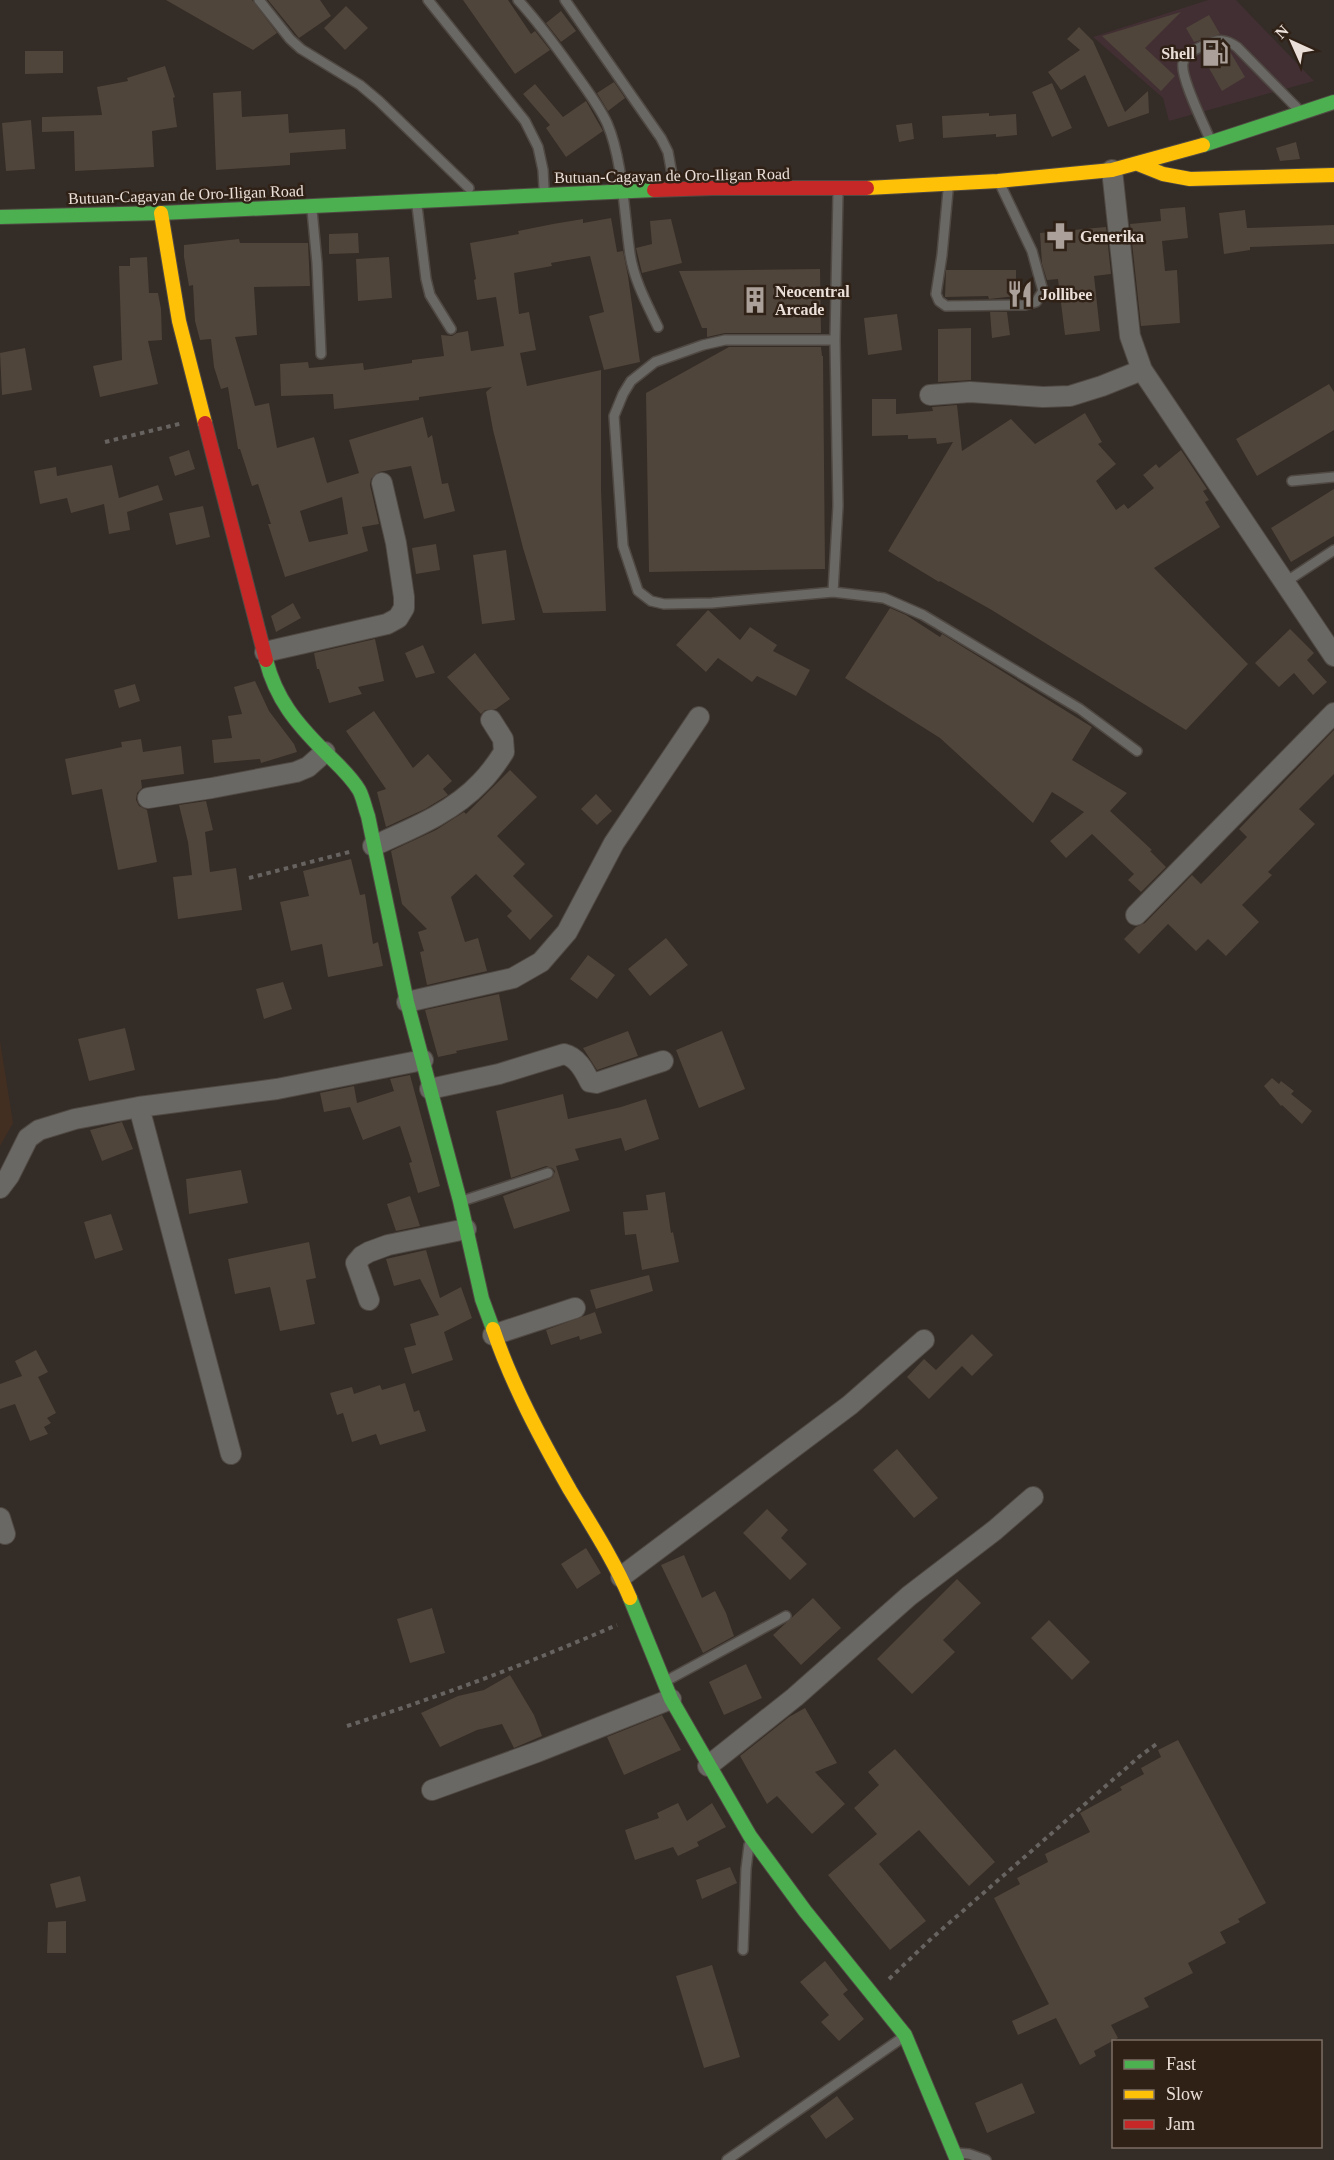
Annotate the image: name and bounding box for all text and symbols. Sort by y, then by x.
north arrow [1262,12,1322,72]
text: N [1272,21,1292,42]
fuel station icon: Shell [1200,38,1230,68]
place label: Shell [1161,45,1196,62]
street label: Butuan-Cagayan de Oro-Iligan Road [554,165,790,187]
street label: Butuan-Cagayan de Oro-Iligan Road [68,182,304,208]
pharmacy icon: Generika [1045,221,1075,251]
place label: Generika [1080,228,1144,245]
restaurant icon: Jollibee [1005,279,1035,309]
place label: Neocentral Arcade [775,283,850,318]
building icon: Neocentral Arcade [740,285,770,315]
place label: Jollibee [1040,286,1092,303]
legend [1112,2040,1322,2148]
text: Fast [1166,2054,1196,2074]
text: Slow [1166,2084,1203,2104]
text: Jam [1166,2114,1195,2134]

